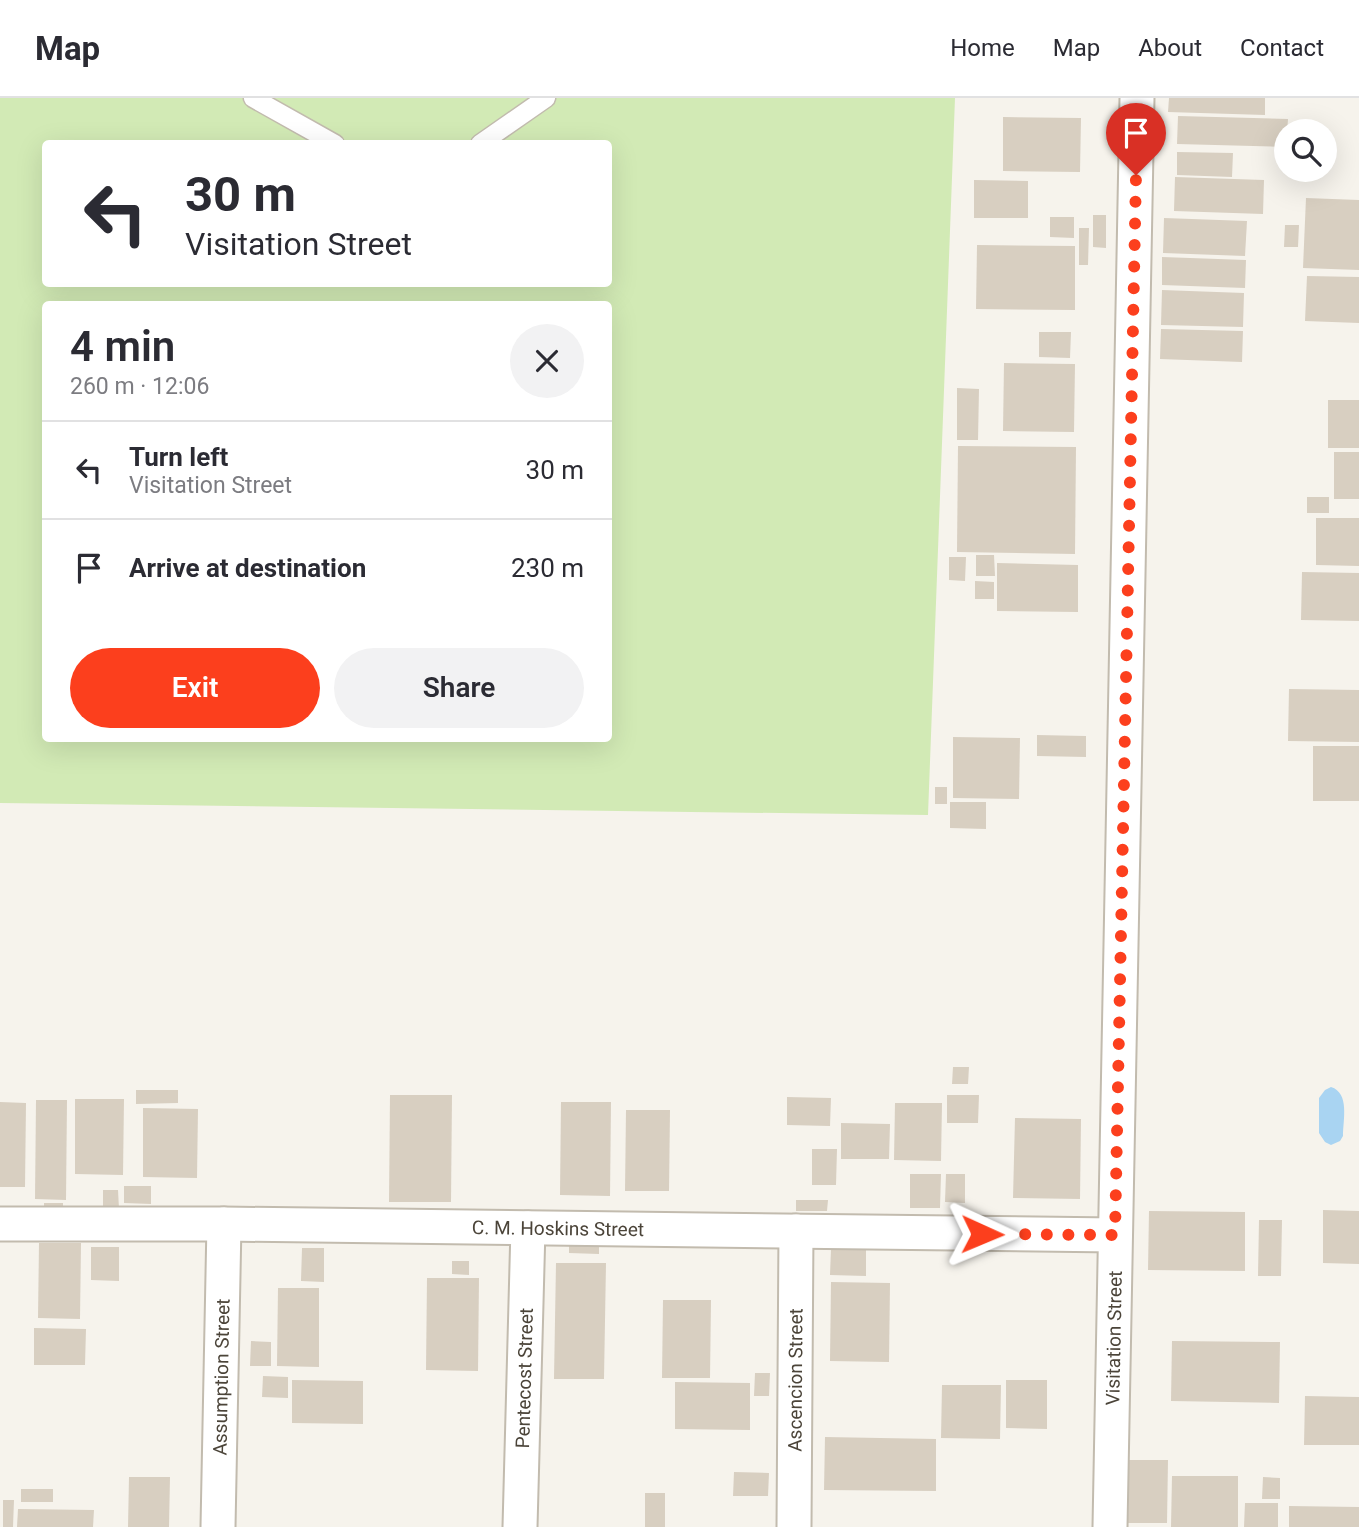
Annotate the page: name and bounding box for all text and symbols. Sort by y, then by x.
text: Map [35,29,100,68]
text: Home [950,34,1015,62]
text: Map [1053,34,1100,62]
text: About [1138,34,1202,62]
text: Contact [1240,34,1324,62]
pin [1106,103,1166,175]
icon: arrive [1117,114,1155,152]
map controls [1274,119,1337,182]
button: search [1274,119,1337,182]
text: 30 m [185,166,296,223]
icon: left [70,168,161,259]
text: Visitation Street [185,225,412,263]
text: 4 min [70,322,175,371]
button: close [510,324,584,398]
text: 260 m · 12:06 [70,373,209,400]
text: Turn left [129,442,228,472]
icon: left [70,451,108,489]
text: 30 m [526,455,584,485]
text: Visitation Street [129,472,292,499]
icon: arrive [70,549,108,587]
text: Arrive at destination [129,553,366,583]
text: 230 m [511,553,584,583]
button: Exit [70,648,320,728]
button: Share [334,648,584,728]
position arrow [945,1197,1019,1271]
street label: C. M. Hoskins Street [472,1216,644,1241]
street label: Visitation Street [1101,1270,1126,1406]
street label: Assumption Street [208,1298,234,1456]
street label: Pentecost Street [511,1308,537,1449]
street label: Ascencion Street [783,1308,807,1452]

